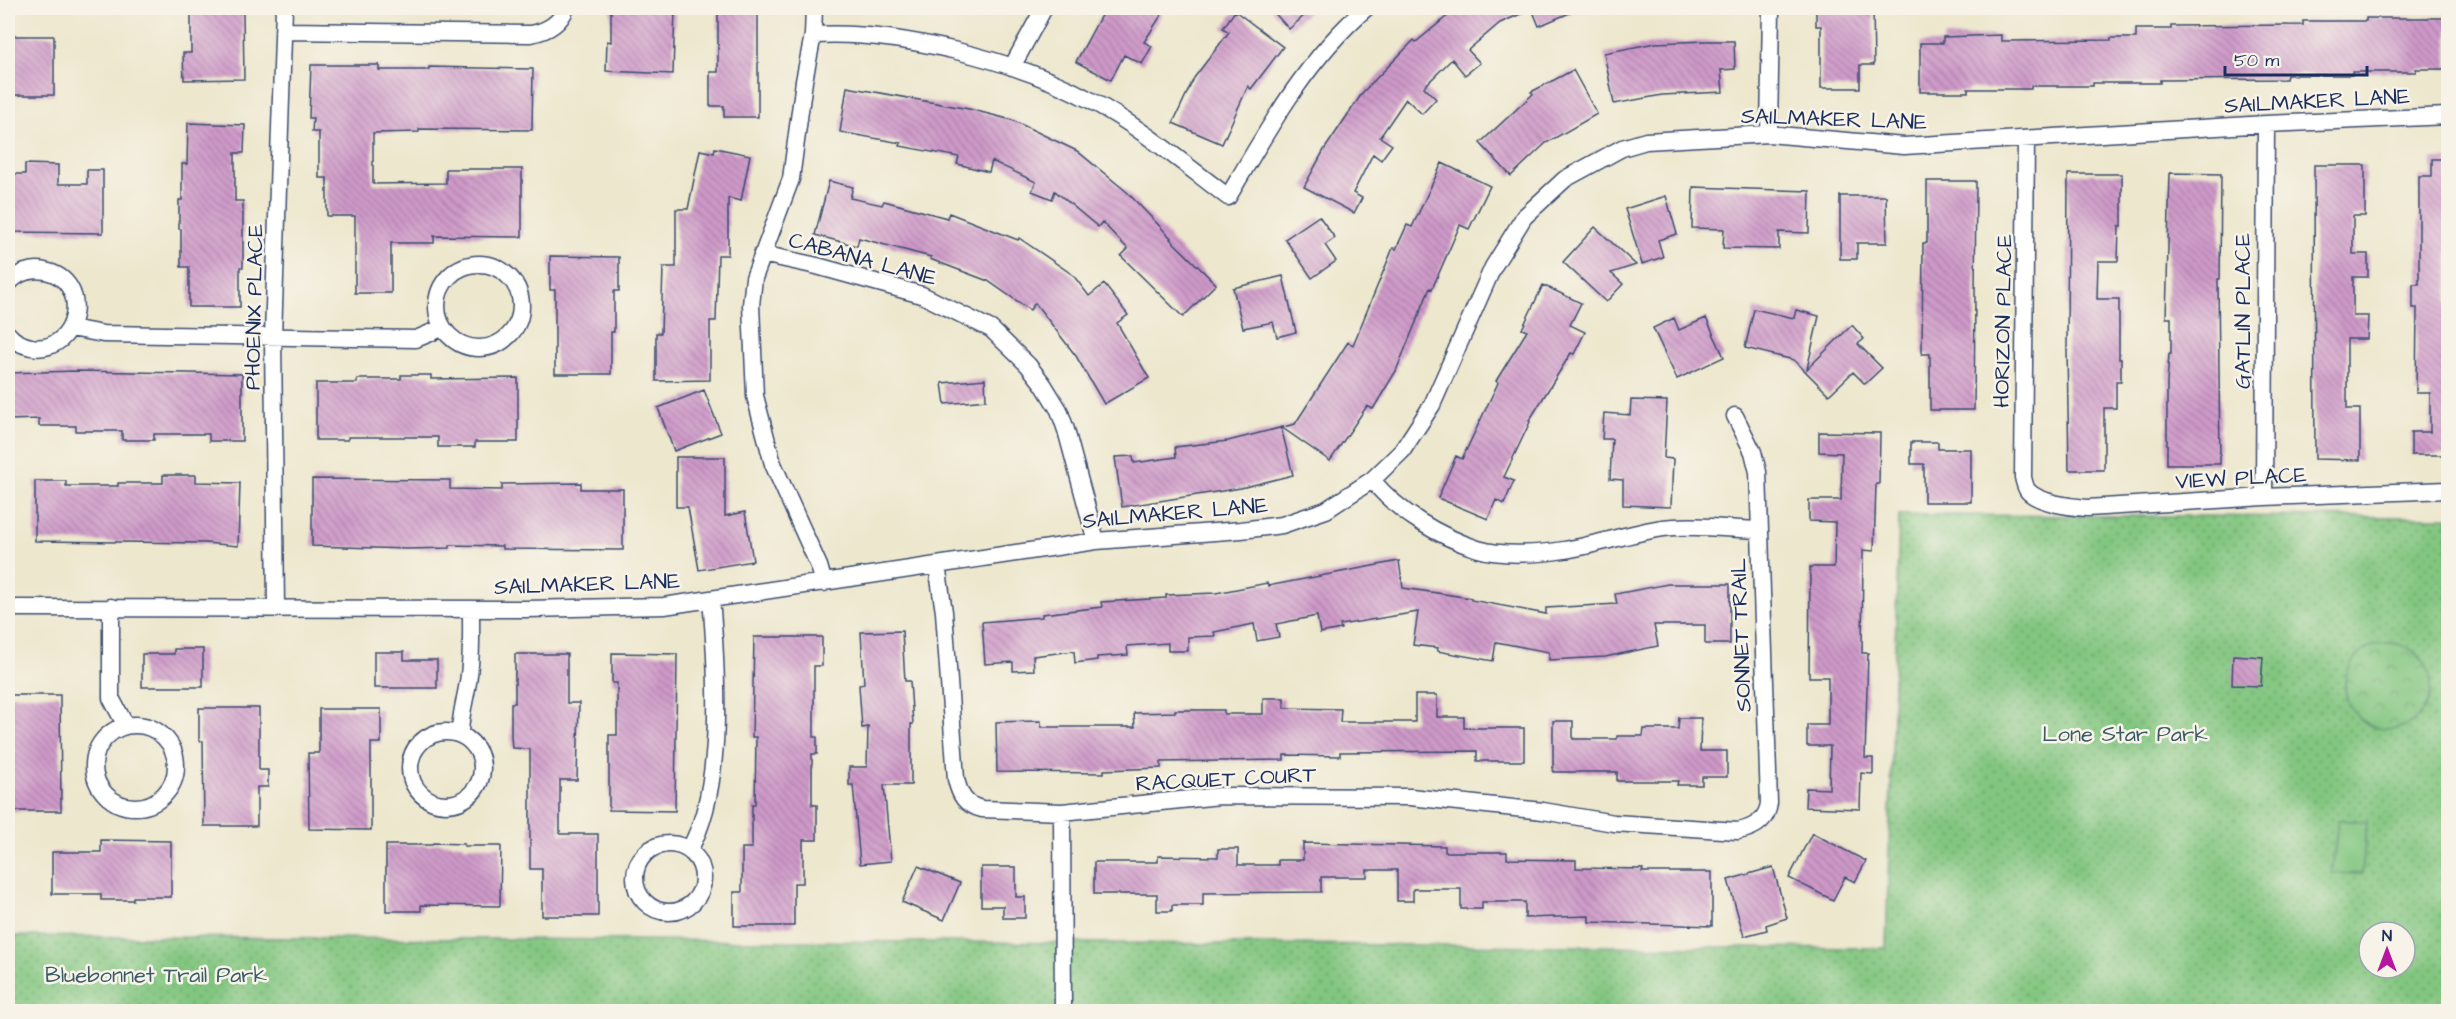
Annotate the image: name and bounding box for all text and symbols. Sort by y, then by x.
scale bar [2225,39,2368,77]
text: 50 m [2234,48,2279,73]
street label: SAILMAKER LANE [2223,81,2411,122]
street label: SAILMAKER LANE [1740,101,1927,138]
street label: PHOENIX PLACE [238,224,271,390]
street label: CABANA LANE [785,225,940,294]
street label: GATLIN PLACE [2228,233,2259,389]
street label: HORIZON PLACE [1986,234,2021,408]
street label: VIEW PLACE [2175,460,2308,497]
street label: SAILMAKER LANE [1081,490,1269,537]
street label: SONNET TRAIL [1723,557,1760,712]
street label: SAILMAKER LANE [494,566,681,603]
park label: Lone Star Park [2042,719,2208,750]
street label: RACQUET COURT [1135,759,1318,800]
north arrow [2357,920,2417,980]
text: N [2382,925,2392,947]
park label: Bluebonnet Trail Park [45,960,267,991]

